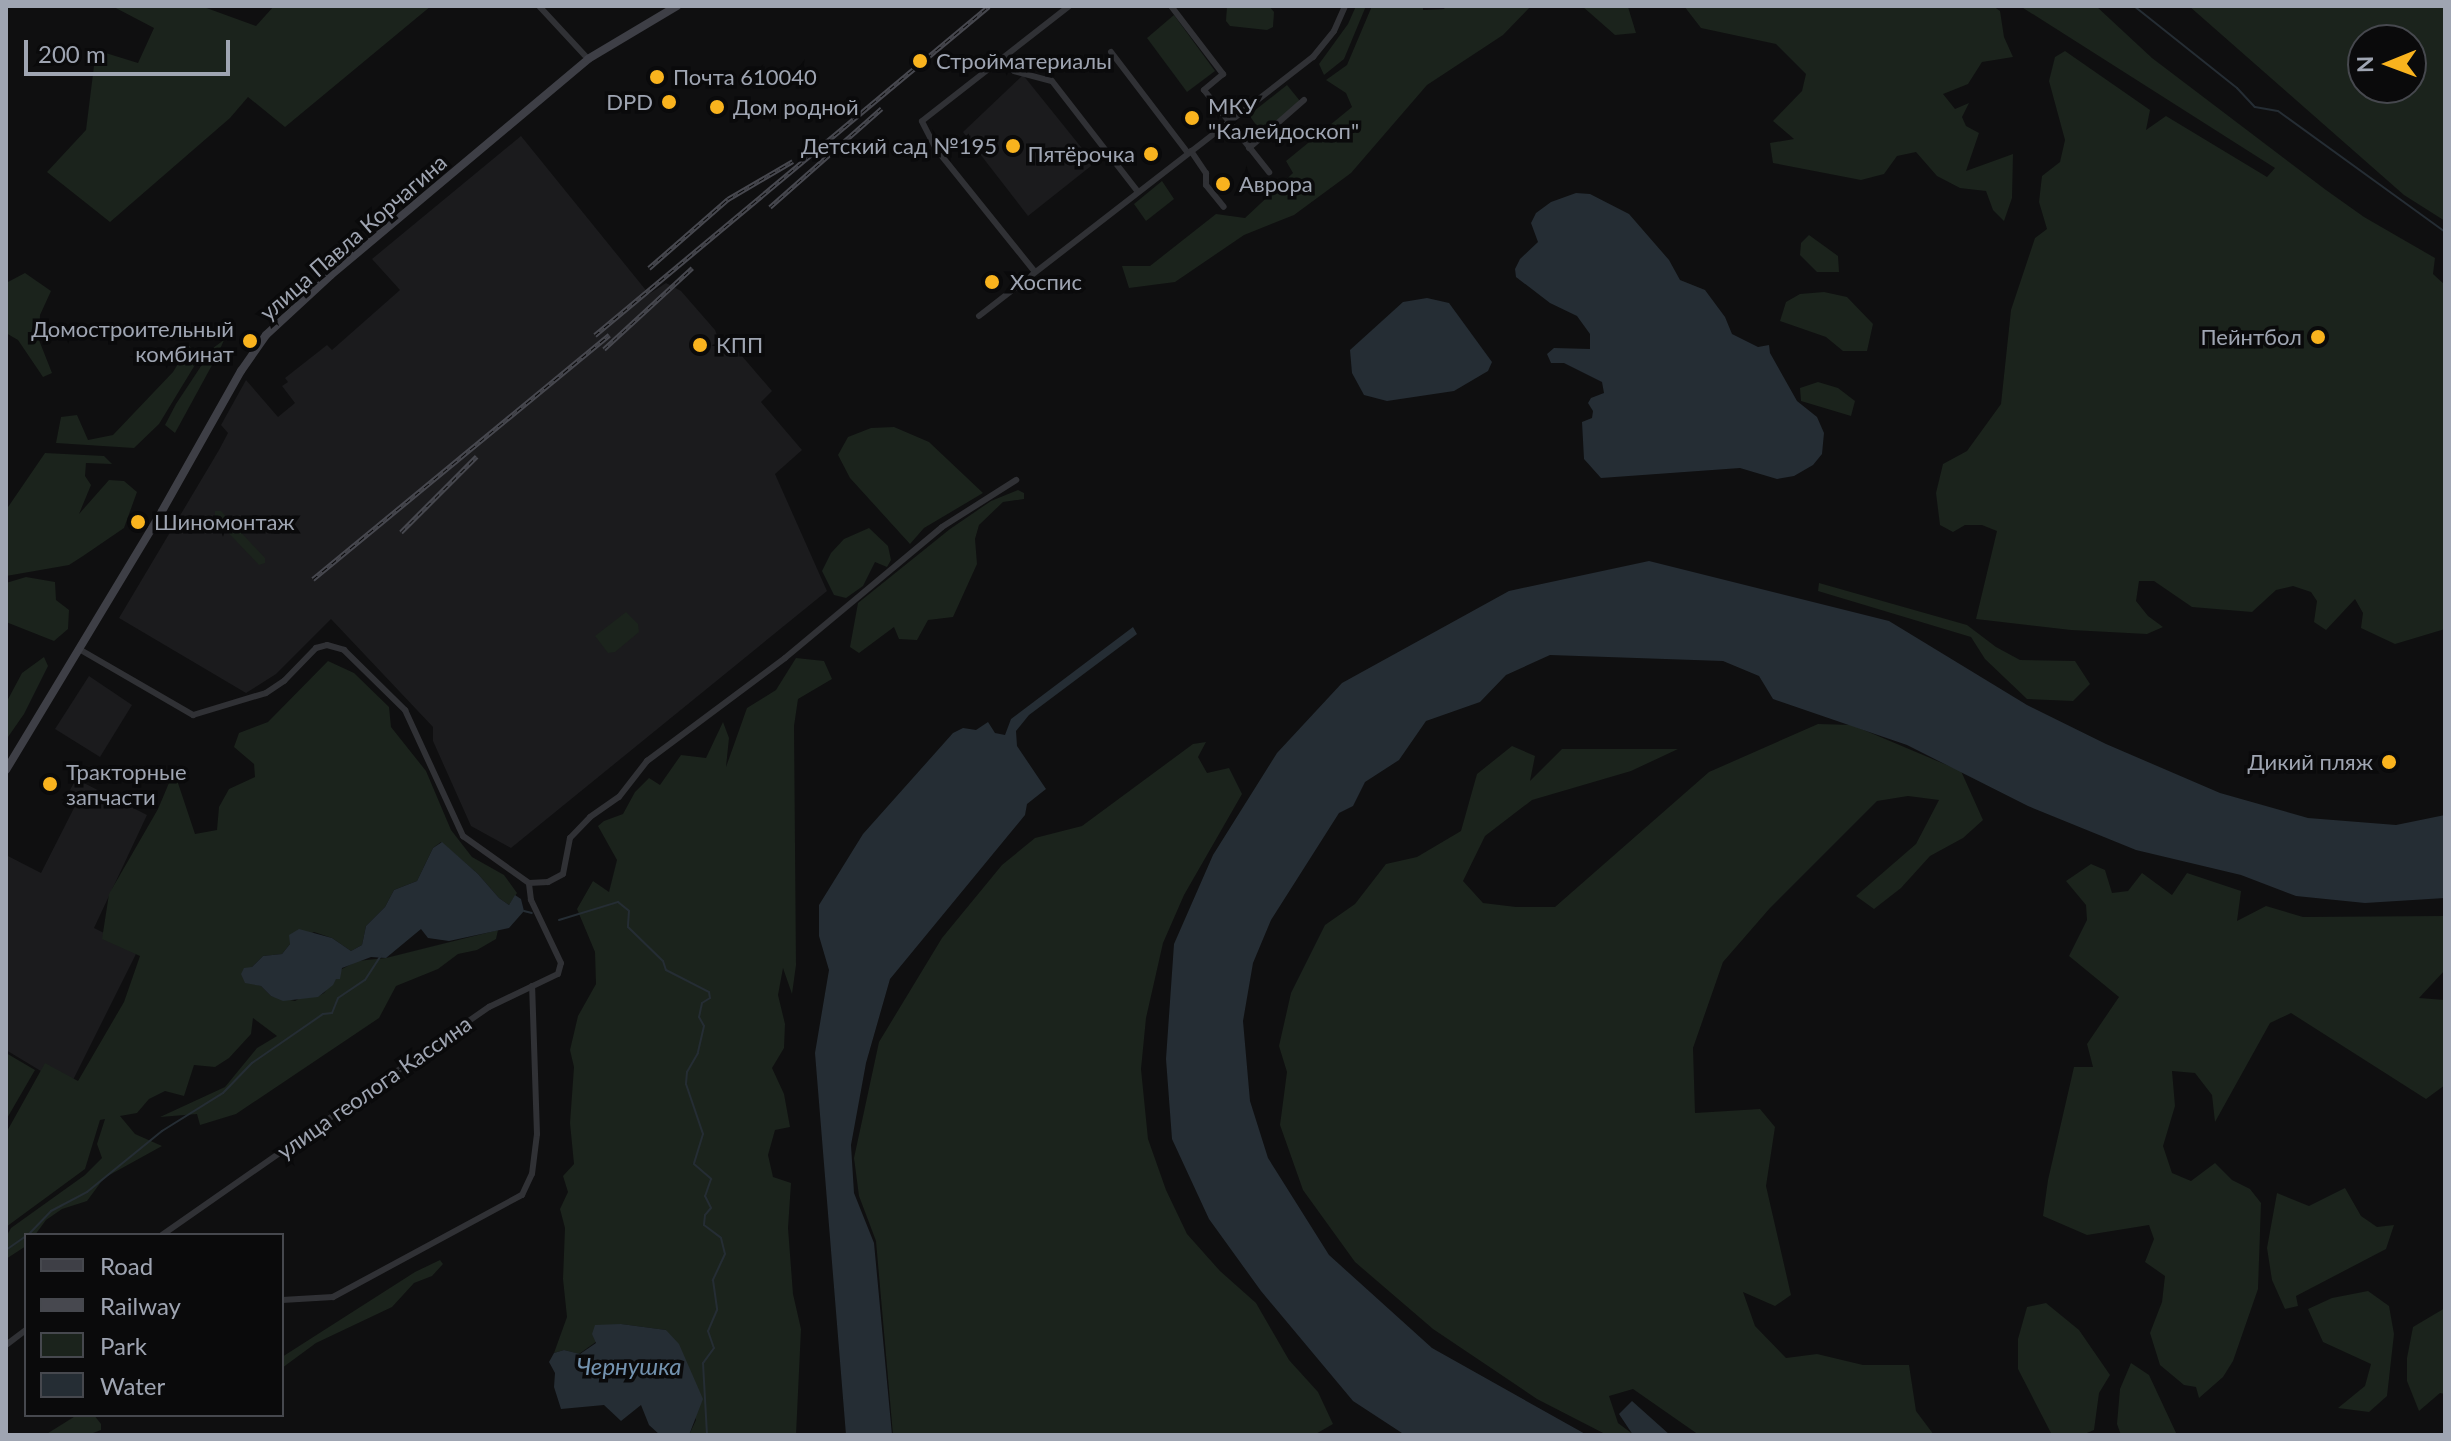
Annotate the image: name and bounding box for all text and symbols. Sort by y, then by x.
scale bar [28,24,234,74]
north arrow [2347,24,2427,104]
text: 200 m [38,39,106,68]
place label: Стройматериалы [936,48,1112,74]
marker: Стройматериалы [911,52,929,70]
text: N [2351,56,2378,73]
place label: Почта 610040 [673,64,817,90]
marker: Почта 610040 [648,68,666,86]
place label: DPD [606,89,653,115]
place label: МКУ "Калейдоскоп" [1208,92,1359,144]
marker: DPD [660,93,678,111]
place label: Дом родной [733,94,859,120]
marker: Дом родной [708,98,726,116]
marker: МКУ "Калейдоскоп" [1183,109,1201,127]
place label: Детский сад №195 [801,133,997,159]
marker: Детский сад №195 [1004,137,1022,155]
place label: Пятёрочка [1028,141,1135,167]
marker: Пятёрочка [1142,145,1160,163]
street label: улица Павла Корчагина [254,149,452,325]
place label: Аврора [1239,171,1313,197]
marker: Аврора [1214,175,1232,193]
place label: Хоспис [1010,269,1082,295]
marker: Хоспис [981,271,1003,293]
place label: Домостроительный комбинат [31,315,234,366]
place label: Пейнтбол [2200,324,2302,350]
marker: Пейнтбол [2309,328,2327,346]
marker: Домостроительный комбинат [241,332,259,350]
place label: КПП [716,332,763,358]
marker: КПП [691,336,709,354]
place label: Шиномонтаж [154,509,295,535]
marker: Шиномонтаж [129,513,147,531]
place label: Дикий пляж [2247,749,2373,775]
marker: Дикий пляж [2380,753,2398,771]
place label: Тракторные запчасти [66,758,187,810]
marker: Тракторные запчасти [41,775,59,793]
street label: улица геолога Кассина [272,1010,476,1164]
legend [24,1233,284,1417]
text: Road [100,1251,153,1280]
text: Railway [100,1291,181,1320]
text: Park [100,1331,147,1360]
water label: Чернушка [576,1352,682,1380]
text: Water [100,1371,165,1400]

